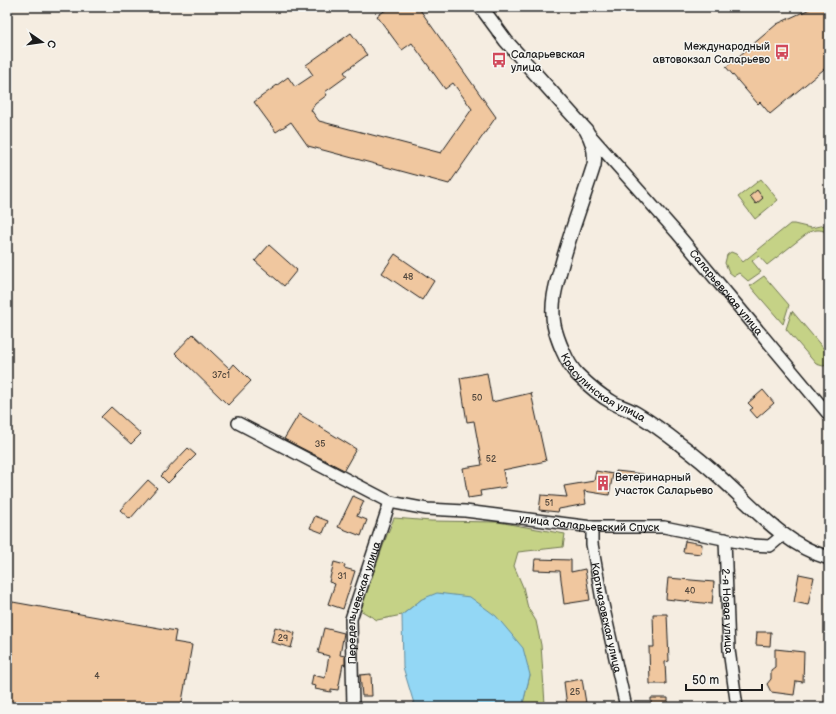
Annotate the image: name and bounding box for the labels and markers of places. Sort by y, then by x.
place label: Международный автовокзал Саларьево [653,40,770,66]
bus stop icon: Международный автовокзал Саларьево [773,43,791,61]
place label: Саларьевская улица [511,48,585,74]
bus stop icon: Саларьевская улица [490,51,508,69]
place label: Ветеринарный участок Саларьево [615,471,713,497]
building icon: Ветеринарный участок Саларьево [594,474,612,492]

